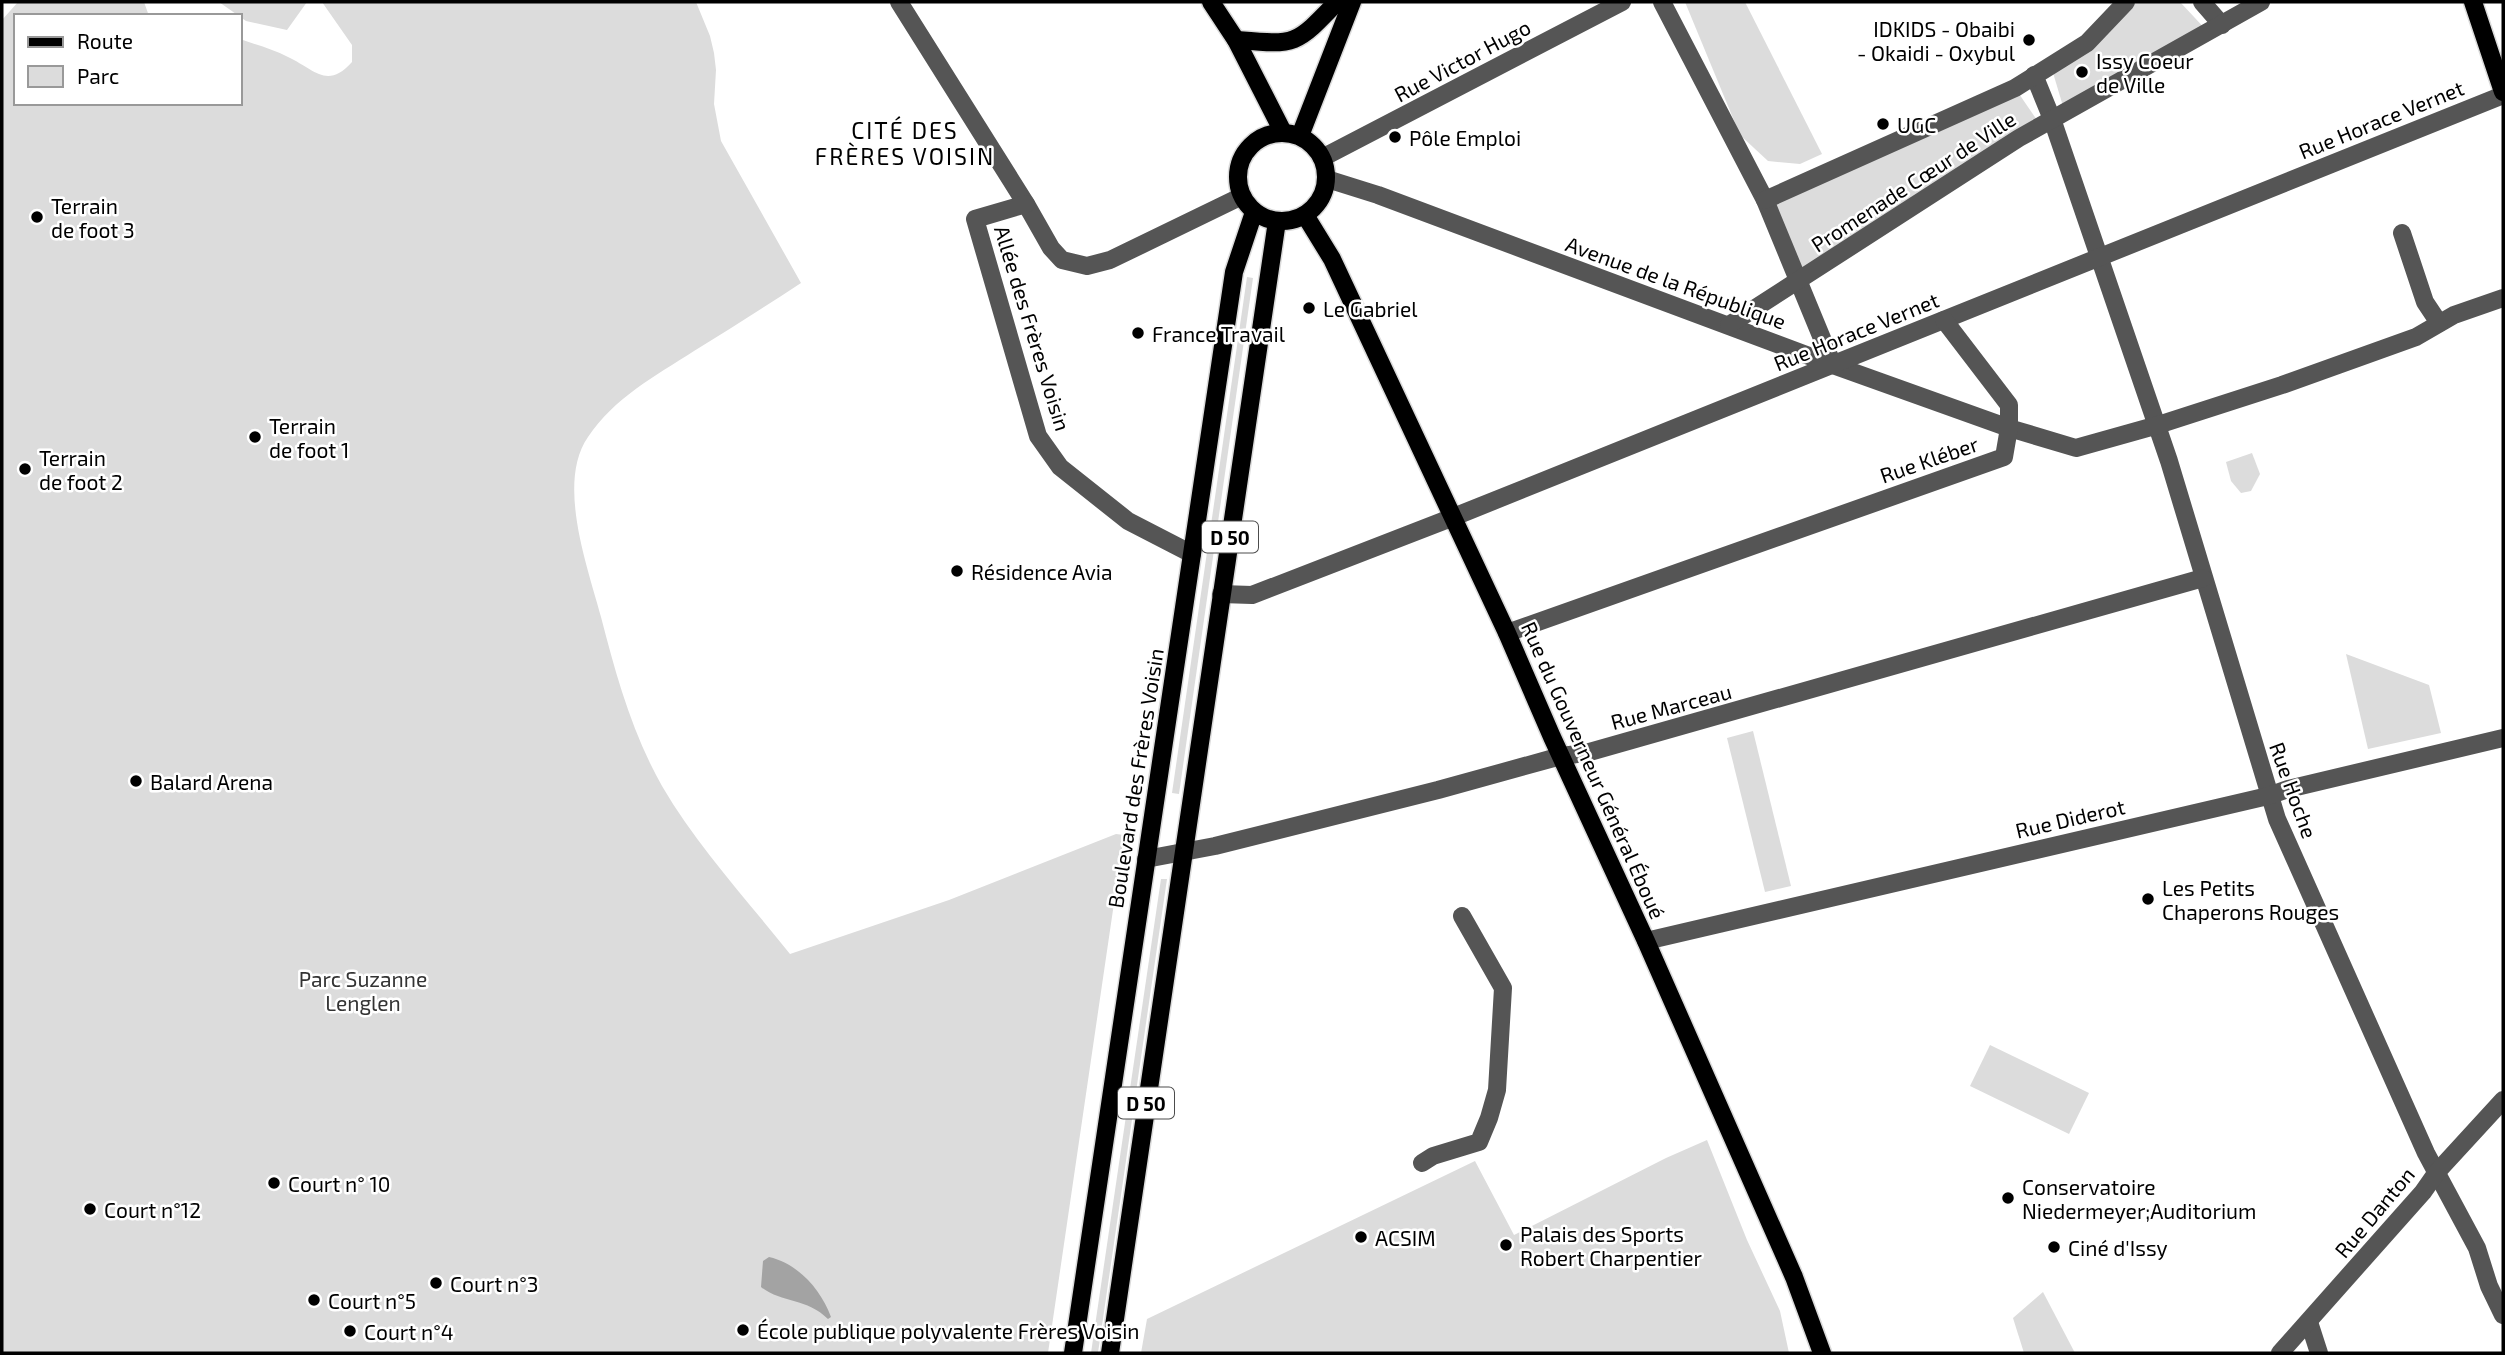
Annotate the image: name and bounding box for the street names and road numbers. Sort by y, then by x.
street label: Rue Victor Hugo [1390,14,1534,106]
street label: Rue Horace Vernet [2295,75,2467,163]
street label: Promenade Cœur de Ville [1806,106,2020,256]
street label: Allée des Frères Voisin [990,222,1076,434]
street label: Avenue de la République [1563,231,1789,333]
street label: Rue Horace Vernet [1770,287,1942,375]
street label: Rue Kléber [1876,430,1982,488]
road number: D 50 [1202,522,1258,552]
street label: Rue du Gouverneur Général Éboué [1517,618,1671,922]
street label: Boulevard des Frères Voisin [1102,646,1168,910]
street label: Rue Marceau [1608,678,1734,734]
street label: Rue Hoche [2265,738,2323,842]
street label: Rue Diderot [2013,793,2127,843]
road number: D 50 [1118,1088,1174,1119]
street label: Rue Danton [2329,1162,2419,1262]

